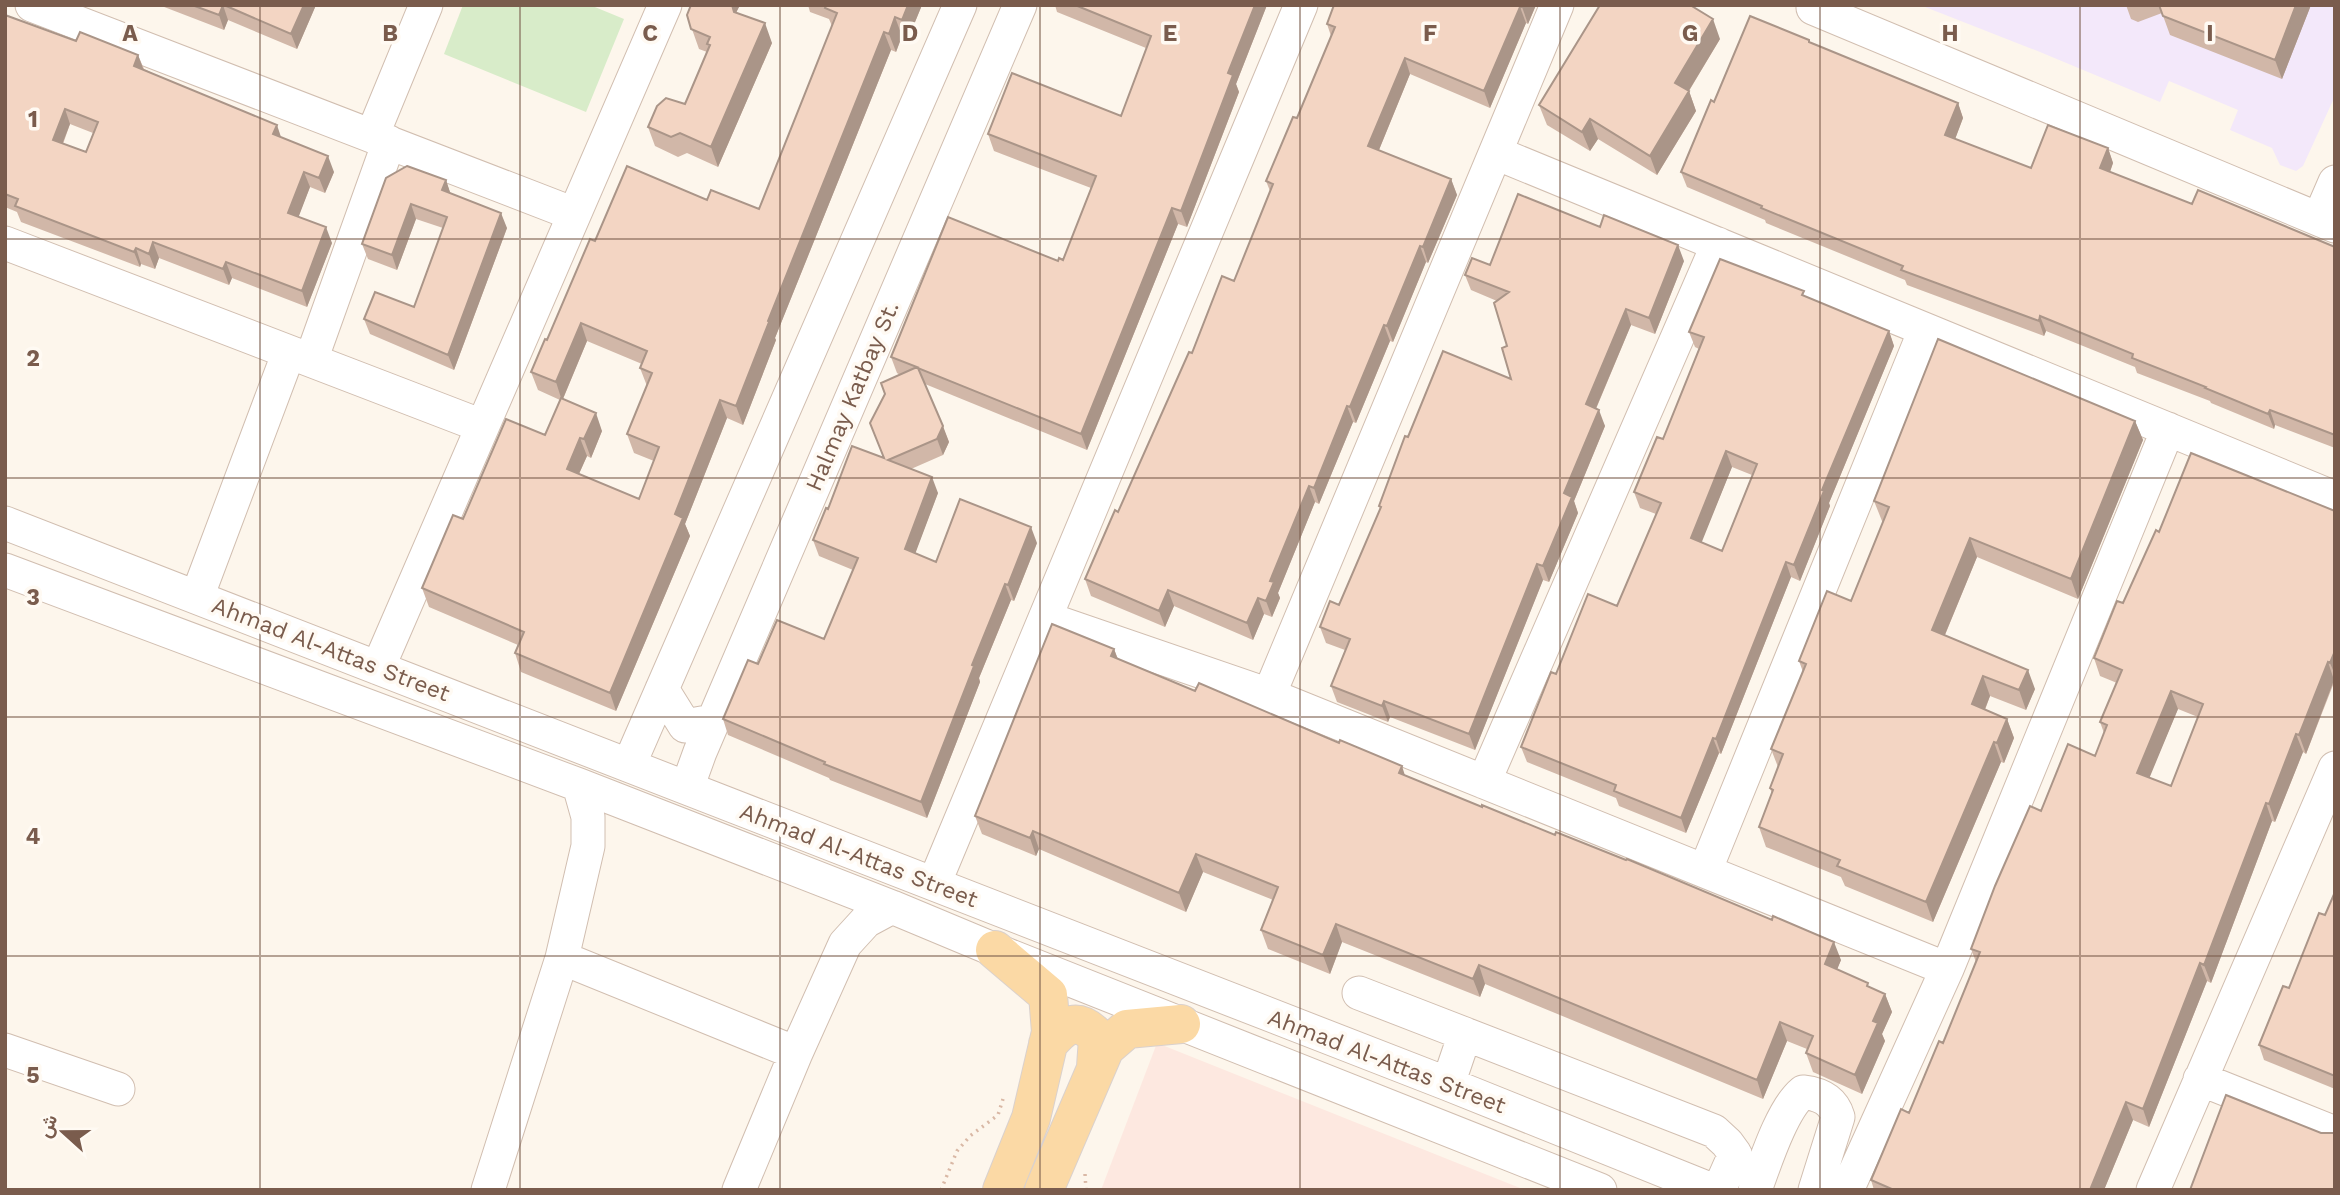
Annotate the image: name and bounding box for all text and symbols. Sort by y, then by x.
text: A [122,20,138,47]
text: B [382,20,398,47]
text: C [642,20,658,47]
text: D [902,20,918,47]
text: E [1163,20,1177,47]
text: F [1423,20,1437,47]
text: G [1682,20,1698,47]
text: H [1941,20,1959,47]
text: I [2206,20,2214,47]
text: 1 [28,106,38,133]
street label: Halmay Katbay St. [800,297,905,495]
text: 2 [26,345,40,372]
text: 3 [26,584,40,611]
street label: Ahmad Al-Attas Street [208,592,454,707]
street label: Ahmad Al-Attas Street [736,798,982,913]
text: 4 [26,823,41,850]
street label: Ahmad Al-Attas Street [1264,1004,1510,1119]
text: 5 [26,1062,40,1089]
north arrow [28,1097,98,1167]
text: ش [33,1111,62,1141]

